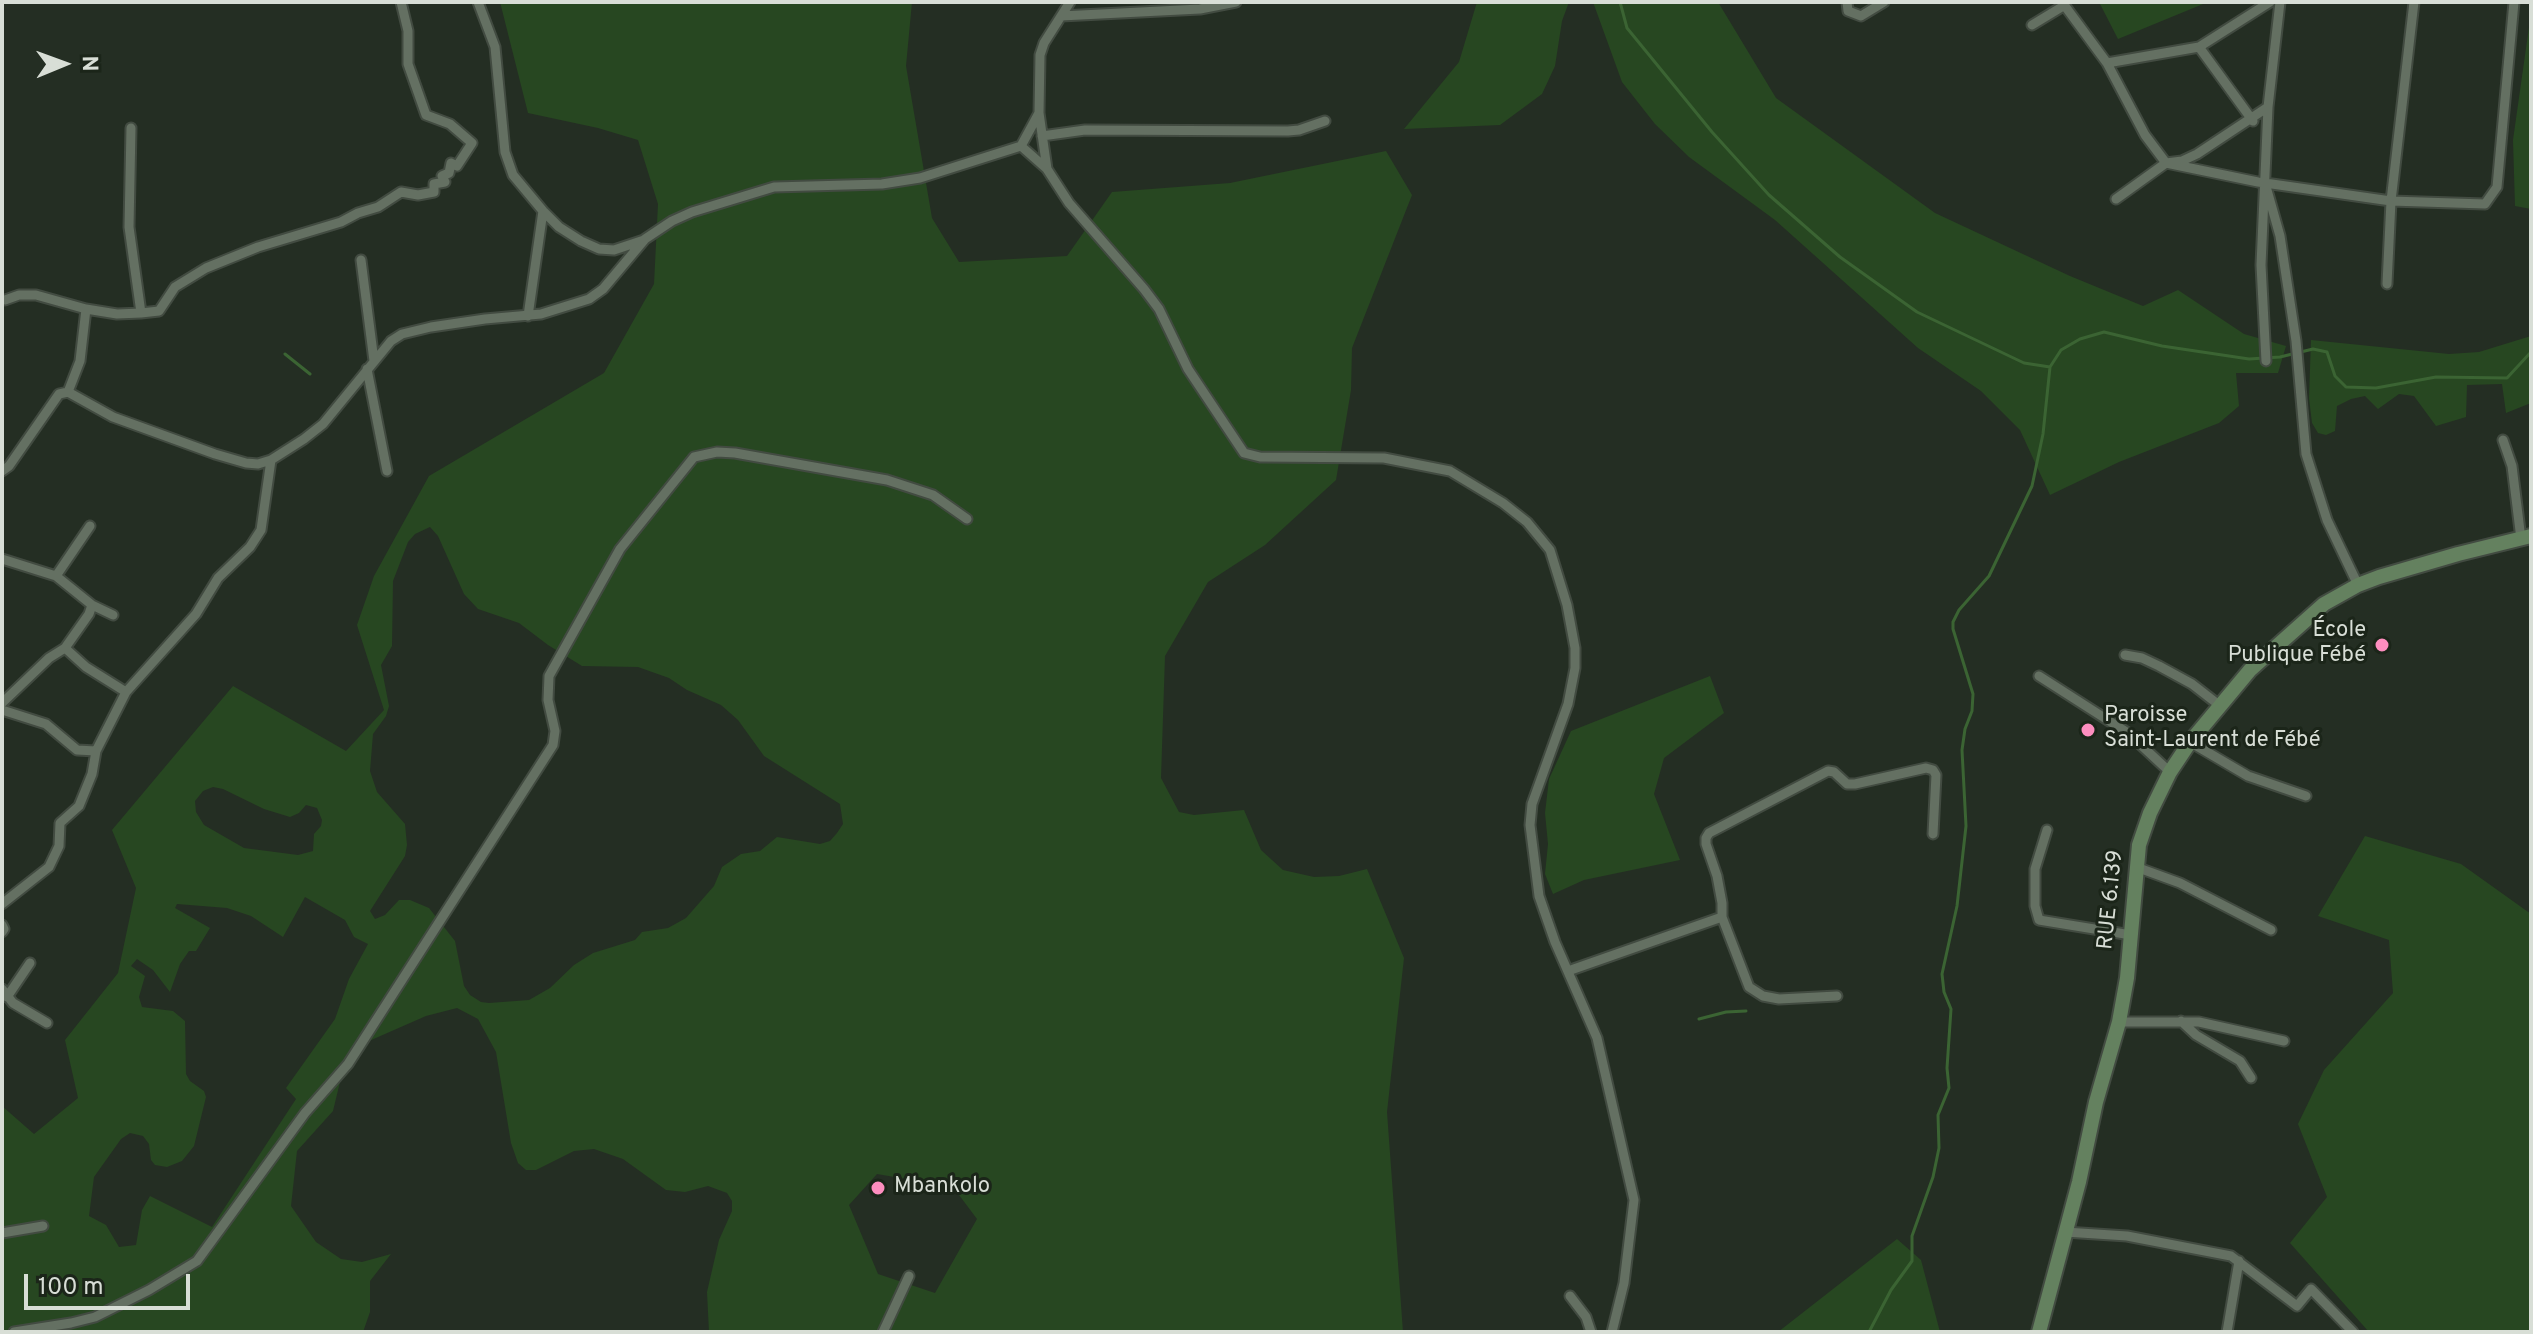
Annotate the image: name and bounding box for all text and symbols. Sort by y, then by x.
north arrow [24,24,104,104]
text: N [75,55,102,72]
place label: École Publique Fébé [2228,619,2366,670]
marker: École Publique Fébé [2373,636,2391,654]
place label: Paroisse Saint-Laurent de Fébé [2104,704,2321,756]
marker: Paroisse Saint-Laurent de Fébé [2079,721,2097,739]
street label: RUE 6.139 [2094,849,2130,951]
place label: Mbankolo [894,1175,990,1201]
marker: Mbankolo [869,1179,887,1197]
scale bar [28,1258,194,1308]
text: 100 m [38,1273,104,1303]

